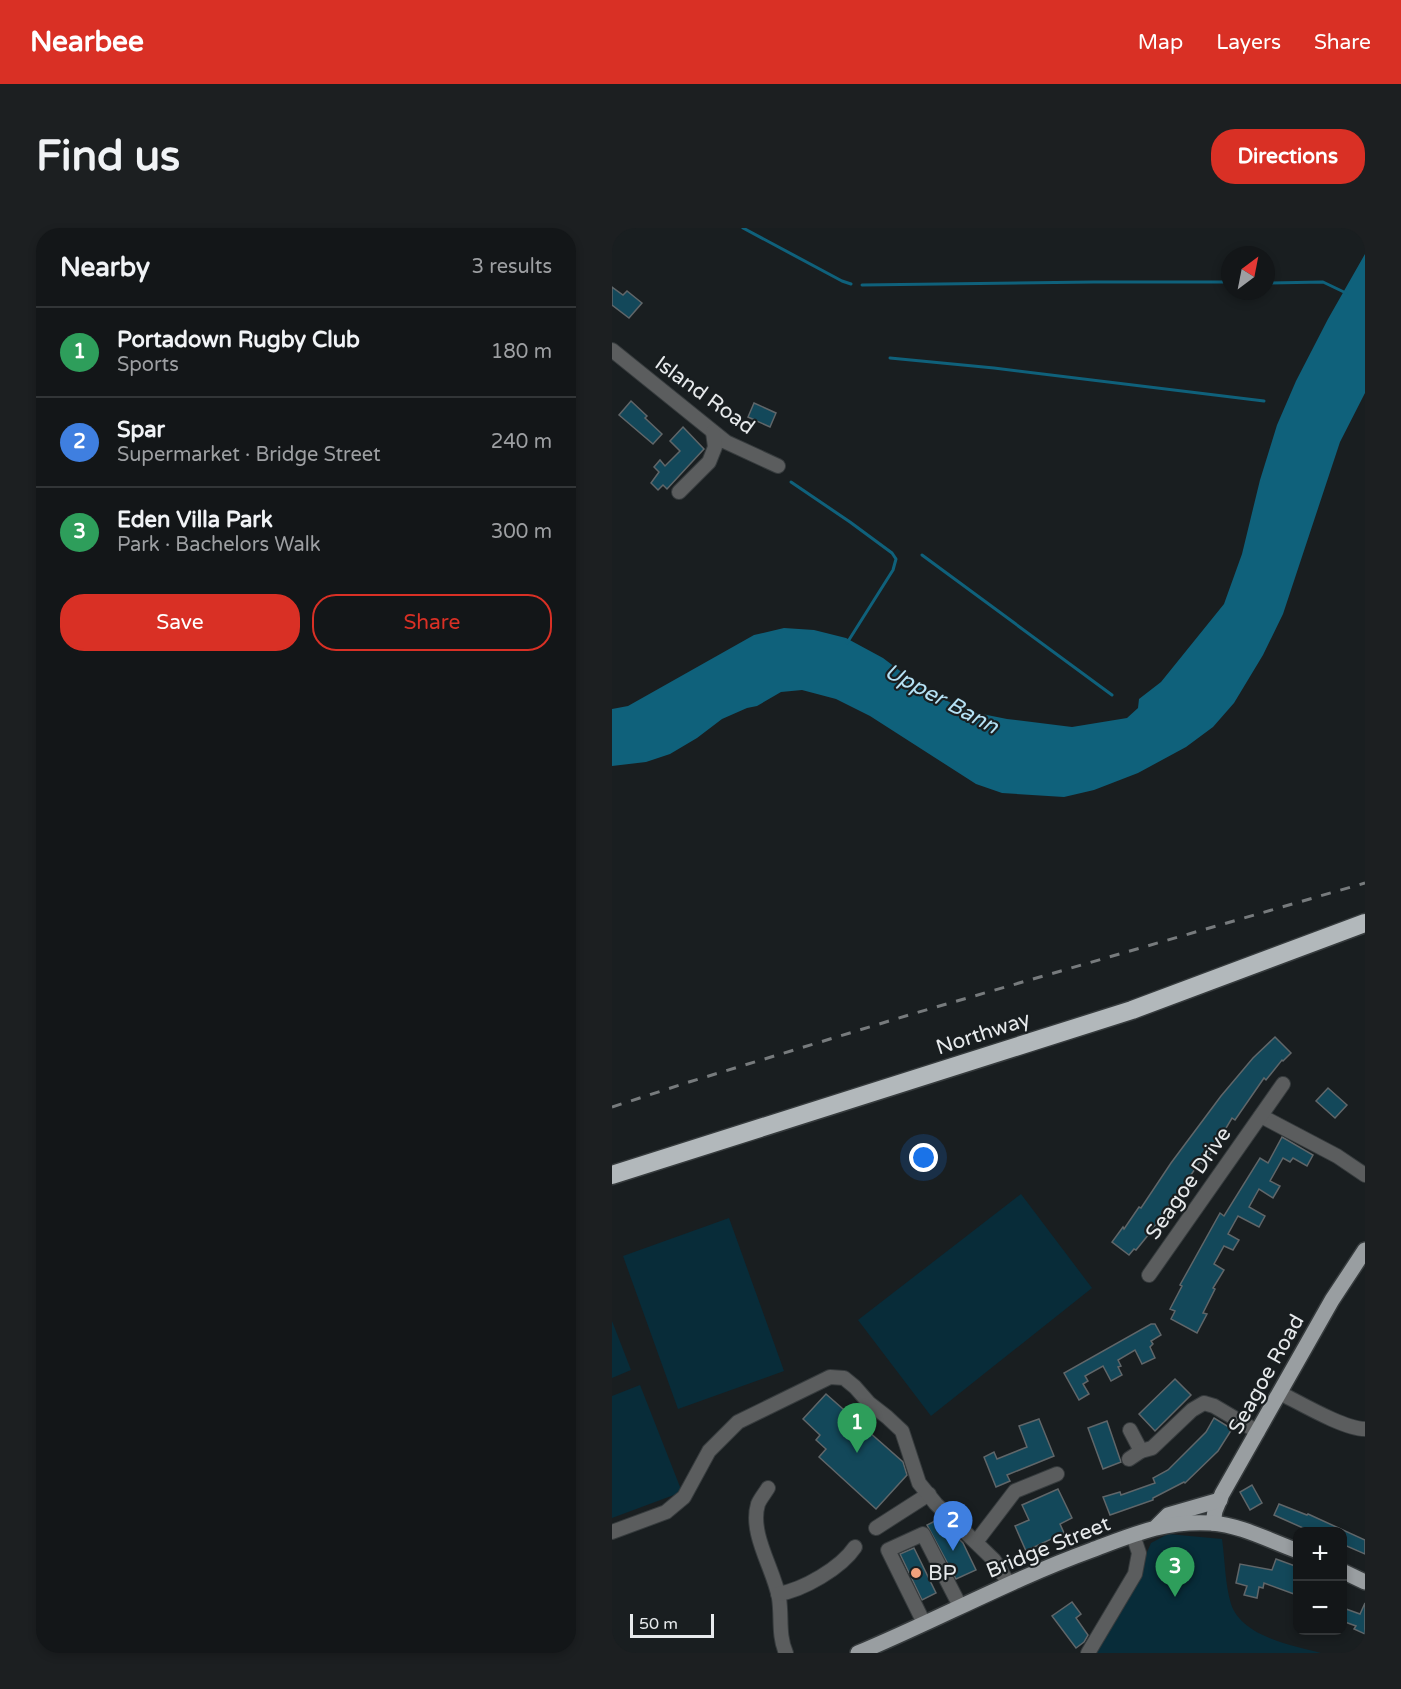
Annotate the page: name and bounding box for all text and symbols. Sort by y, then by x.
text: Nearbee [30,25,144,59]
text: Map [1138,30,1183,55]
text: Layers [1216,30,1281,55]
text: Share [1314,30,1371,55]
button: Directions [1211,129,1365,184]
text: Find us [36,131,180,182]
north arrow [1221,246,1275,300]
text: Nearby [60,252,150,283]
text: 3 results [472,255,552,279]
text: Portadown Rugby Club [117,327,360,353]
text: 1 [73,340,86,364]
text: 180 m [491,340,552,364]
street label: Island Road [650,351,759,440]
text: Sports [117,353,179,377]
text: Spar [117,417,165,443]
text: 2 [73,430,86,454]
text: 240 m [491,430,552,454]
text: Supermarket · Bridge Street [117,443,381,467]
text: Eden Villa Park [117,507,273,533]
text: 3 [73,520,86,544]
text: 300 m [491,520,552,544]
text: Park · Bachelors Walk [117,533,321,557]
button: Save [60,594,300,651]
button: Share [312,594,552,651]
water label: Upper Bann [880,658,1003,740]
street label: Northway [933,1007,1033,1060]
street label: Seagoe Drive [1140,1122,1236,1244]
your location [909,1143,938,1172]
street label: Seagoe Road [1223,1310,1310,1438]
pin: 1 [838,1404,876,1453]
pin: 2 [934,1502,972,1551]
street label: Bridge Street [983,1511,1114,1584]
map controls [1293,1527,1347,1635]
button: + [1293,1527,1347,1581]
pin: 3 [1156,1548,1194,1597]
place label: BP [928,1561,957,1586]
marker: BP [909,1566,923,1580]
button: − [1293,1581,1347,1635]
scale bar [630,1611,714,1638]
text: 50 m [639,1614,678,1634]

